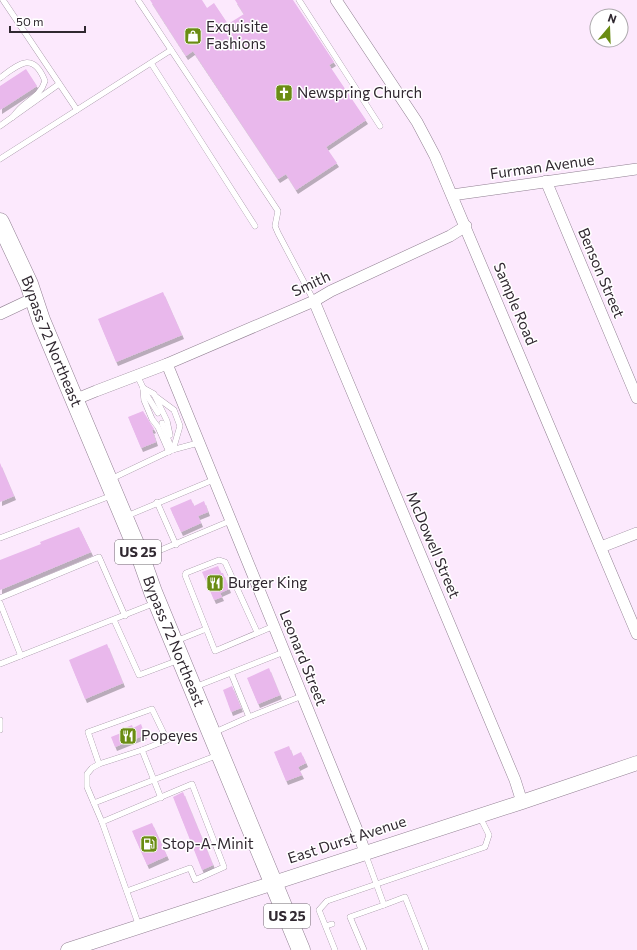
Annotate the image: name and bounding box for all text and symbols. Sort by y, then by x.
scale bar [10,8,85,34]
north arrow [589,8,629,48]
text: N [606,11,618,26]
text: 50 m [16,14,44,28]
place label: Exquisite Fashions [206,17,268,52]
shop icon: Exquisite Fashions [183,26,203,46]
church icon: Newspring Church [274,83,294,103]
place label: Newspring Church [297,83,422,101]
street label: Furman Avenue [489,150,595,182]
street label: Benson Street [575,225,629,320]
street label: Sample Road [490,259,541,348]
street label: Smith [288,266,333,300]
street label: Bypass 72 Northeast [18,272,86,409]
street label: McDowell Street [403,489,464,601]
road number: US 25 [115,540,161,564]
street label: Bypass 72 Northeast [140,573,209,709]
restaurant icon: Burger King [205,573,225,593]
place label: Burger King [228,573,307,591]
street label: Leonard Street [277,607,331,708]
restaurant icon: Popeyes [118,726,138,746]
place label: Popeyes [141,726,198,744]
street label: East Durst Avenue [285,811,408,867]
fuel station icon: Stop-A-Minit [139,834,159,854]
place label: Stop-A-Minit [162,834,254,852]
road number: US 25 [264,904,310,928]

